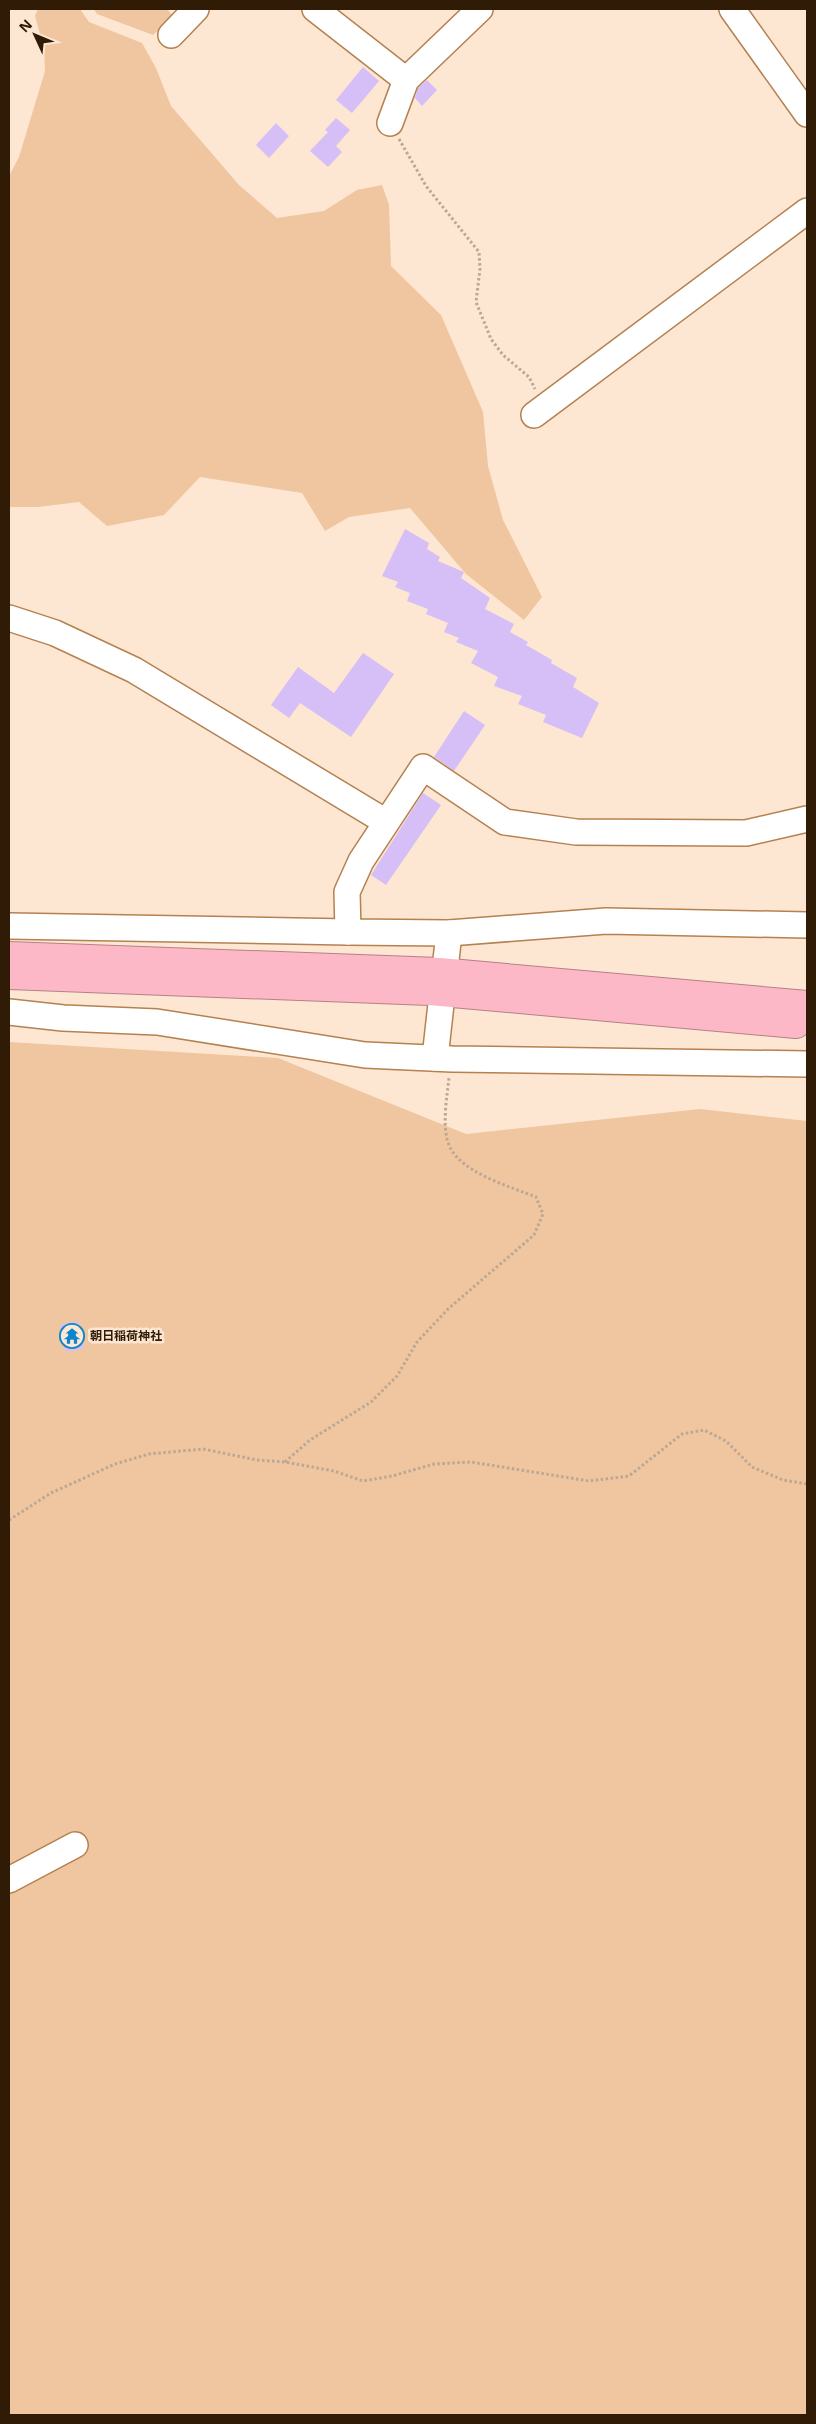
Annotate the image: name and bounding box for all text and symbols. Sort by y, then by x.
north arrow [10,10,60,60]
text: N [14,15,36,36]
temple icon: 朝日稲荷神社 [59,1323,85,1349]
place label: 朝日稲荷神社 [90,1327,162,1344]

